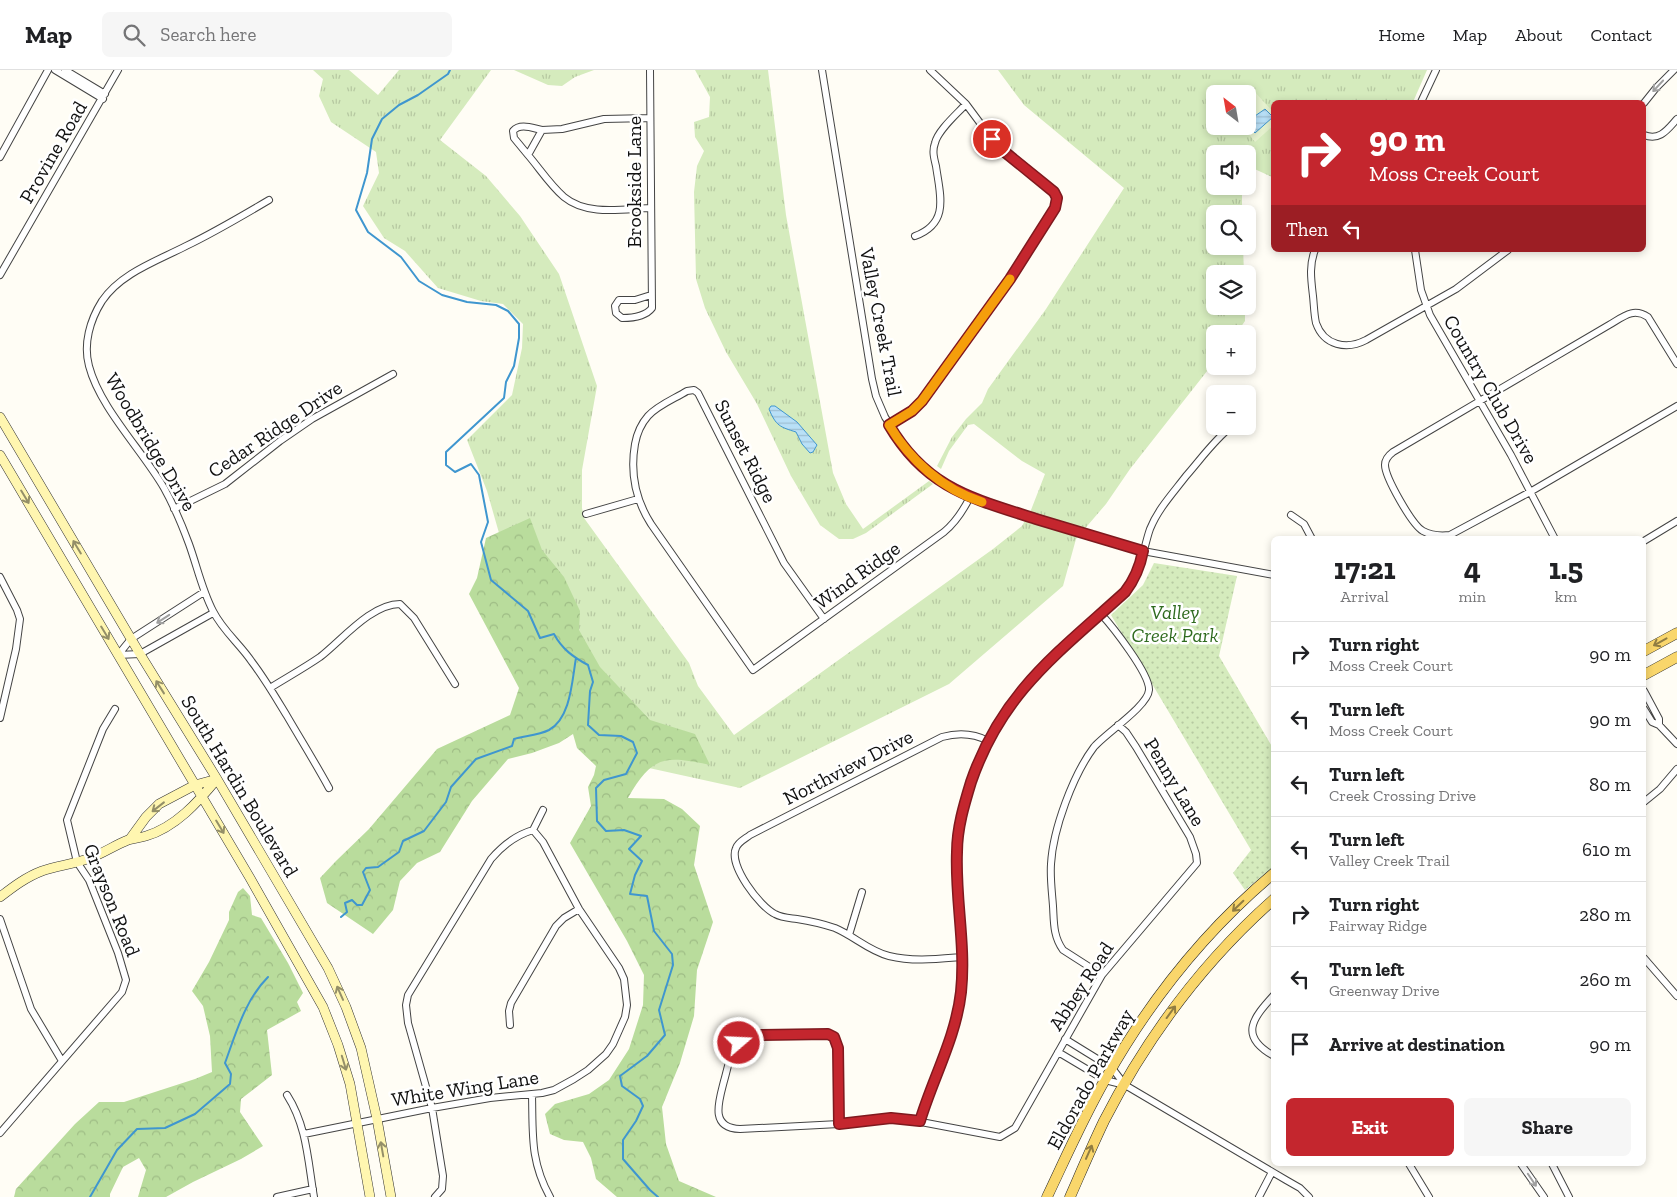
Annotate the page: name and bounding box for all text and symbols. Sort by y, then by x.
search box [102,12,452,57]
text: Map [25,20,72,49]
icon: search [120,21,148,49]
text: Search here [160,23,257,46]
text: Home [1378,24,1425,46]
text: Map [1453,24,1487,46]
text: About [1515,24,1562,46]
text: Contact [1590,24,1652,46]
one-way arrow [1652,79,1664,92]
north arrow [1206,85,1256,135]
map controls [1206,85,1256,435]
street label: Provine Road [14,97,92,207]
street label: Brookside Lane [622,116,646,248]
pin [971,118,1013,160]
text: 90 m [1369,118,1445,160]
icon: right [1286,120,1351,185]
icon: arrive [978,125,1006,153]
button: sound [1206,145,1256,195]
text: Moss Creek Court [1369,160,1539,187]
button: search [1206,205,1256,255]
icon: left [1338,215,1366,243]
text: Then [1286,218,1328,241]
street label: Valley Creek Trail [855,245,907,398]
button: layers [1206,265,1256,315]
street label: Country Club Drive [1439,310,1543,468]
button: + [1206,325,1256,375]
street label: Woodbridge Drive [100,369,202,515]
street label: Cedar Ridge Drive [203,375,347,483]
button: − [1206,385,1256,435]
street label: Sunset Ridge [710,395,782,507]
one-way arrow [20,490,30,504]
street label: Wind Ridge [809,536,905,614]
one-way arrow [71,541,81,555]
text: 17:21 [1334,551,1396,587]
text: 4 [1464,551,1481,587]
text: 1.5 [1549,551,1583,587]
text: Arrival [1341,587,1389,606]
text: min [1458,587,1486,606]
text: km [1555,587,1577,606]
park label: Valley Creek Park [1132,600,1218,647]
one-way arrow [156,614,170,624]
one-way arrow [100,625,110,639]
text: Turn right [1329,633,1419,656]
one-way arrow [1653,637,1668,647]
icon: right [1286,640,1314,668]
text: 90 m [1589,643,1631,666]
text: Moss Creek Court [1329,656,1453,675]
one-way arrow [155,680,165,694]
street label: South Hardin Boulevard [176,691,304,881]
text: Turn left [1329,698,1404,721]
icon: left [1286,705,1314,733]
text: 90 m [1589,708,1631,731]
text: Moss Creek Court [1329,721,1453,740]
street label: Northview Drive [779,724,917,810]
street label: Penny Lane [1139,734,1211,830]
text: Turn left [1329,763,1404,786]
icon: left [1286,770,1314,798]
text: 80 m [1589,773,1631,796]
text: Creek Crossing Drive [1329,786,1476,805]
one-way arrow [151,802,165,812]
one-way arrow [215,819,225,833]
text: Turn left [1329,828,1404,851]
icon: left [1286,835,1314,863]
text: 610 m [1582,838,1631,861]
street label: Grayson Road [78,840,146,960]
text: Valley Creek Trail [1329,851,1450,870]
text: Turn right [1329,893,1419,916]
one-way arrow [1232,899,1244,912]
icon: right [1286,900,1314,928]
text: 280 m [1579,903,1631,926]
text: Fairway Ridge [1329,916,1427,935]
street label: Abbey Road [1044,937,1118,1035]
text: Turn left [1329,958,1404,981]
icon: left [1286,965,1314,993]
text: 260 m [1579,968,1631,991]
text: Greenway Drive [1329,981,1439,1000]
one-way arrow [334,986,344,1001]
street label: Eldorado Parkway [1042,1004,1139,1153]
one-way arrow [1166,1005,1176,1019]
position arrow [712,1016,764,1068]
icon: arrive [1286,1030,1314,1058]
text: Arrive at destination [1329,1033,1505,1056]
text: 90 m [1589,1033,1631,1056]
one-way arrow [339,1055,349,1071]
street label: White Wing Lane [390,1065,540,1111]
button: Exit [1286,1098,1454,1156]
button: Share [1464,1098,1631,1156]
one-way arrow [377,1141,387,1157]
one-way arrow [1085,1145,1095,1160]
one-way arrow [1527,1173,1537,1187]

